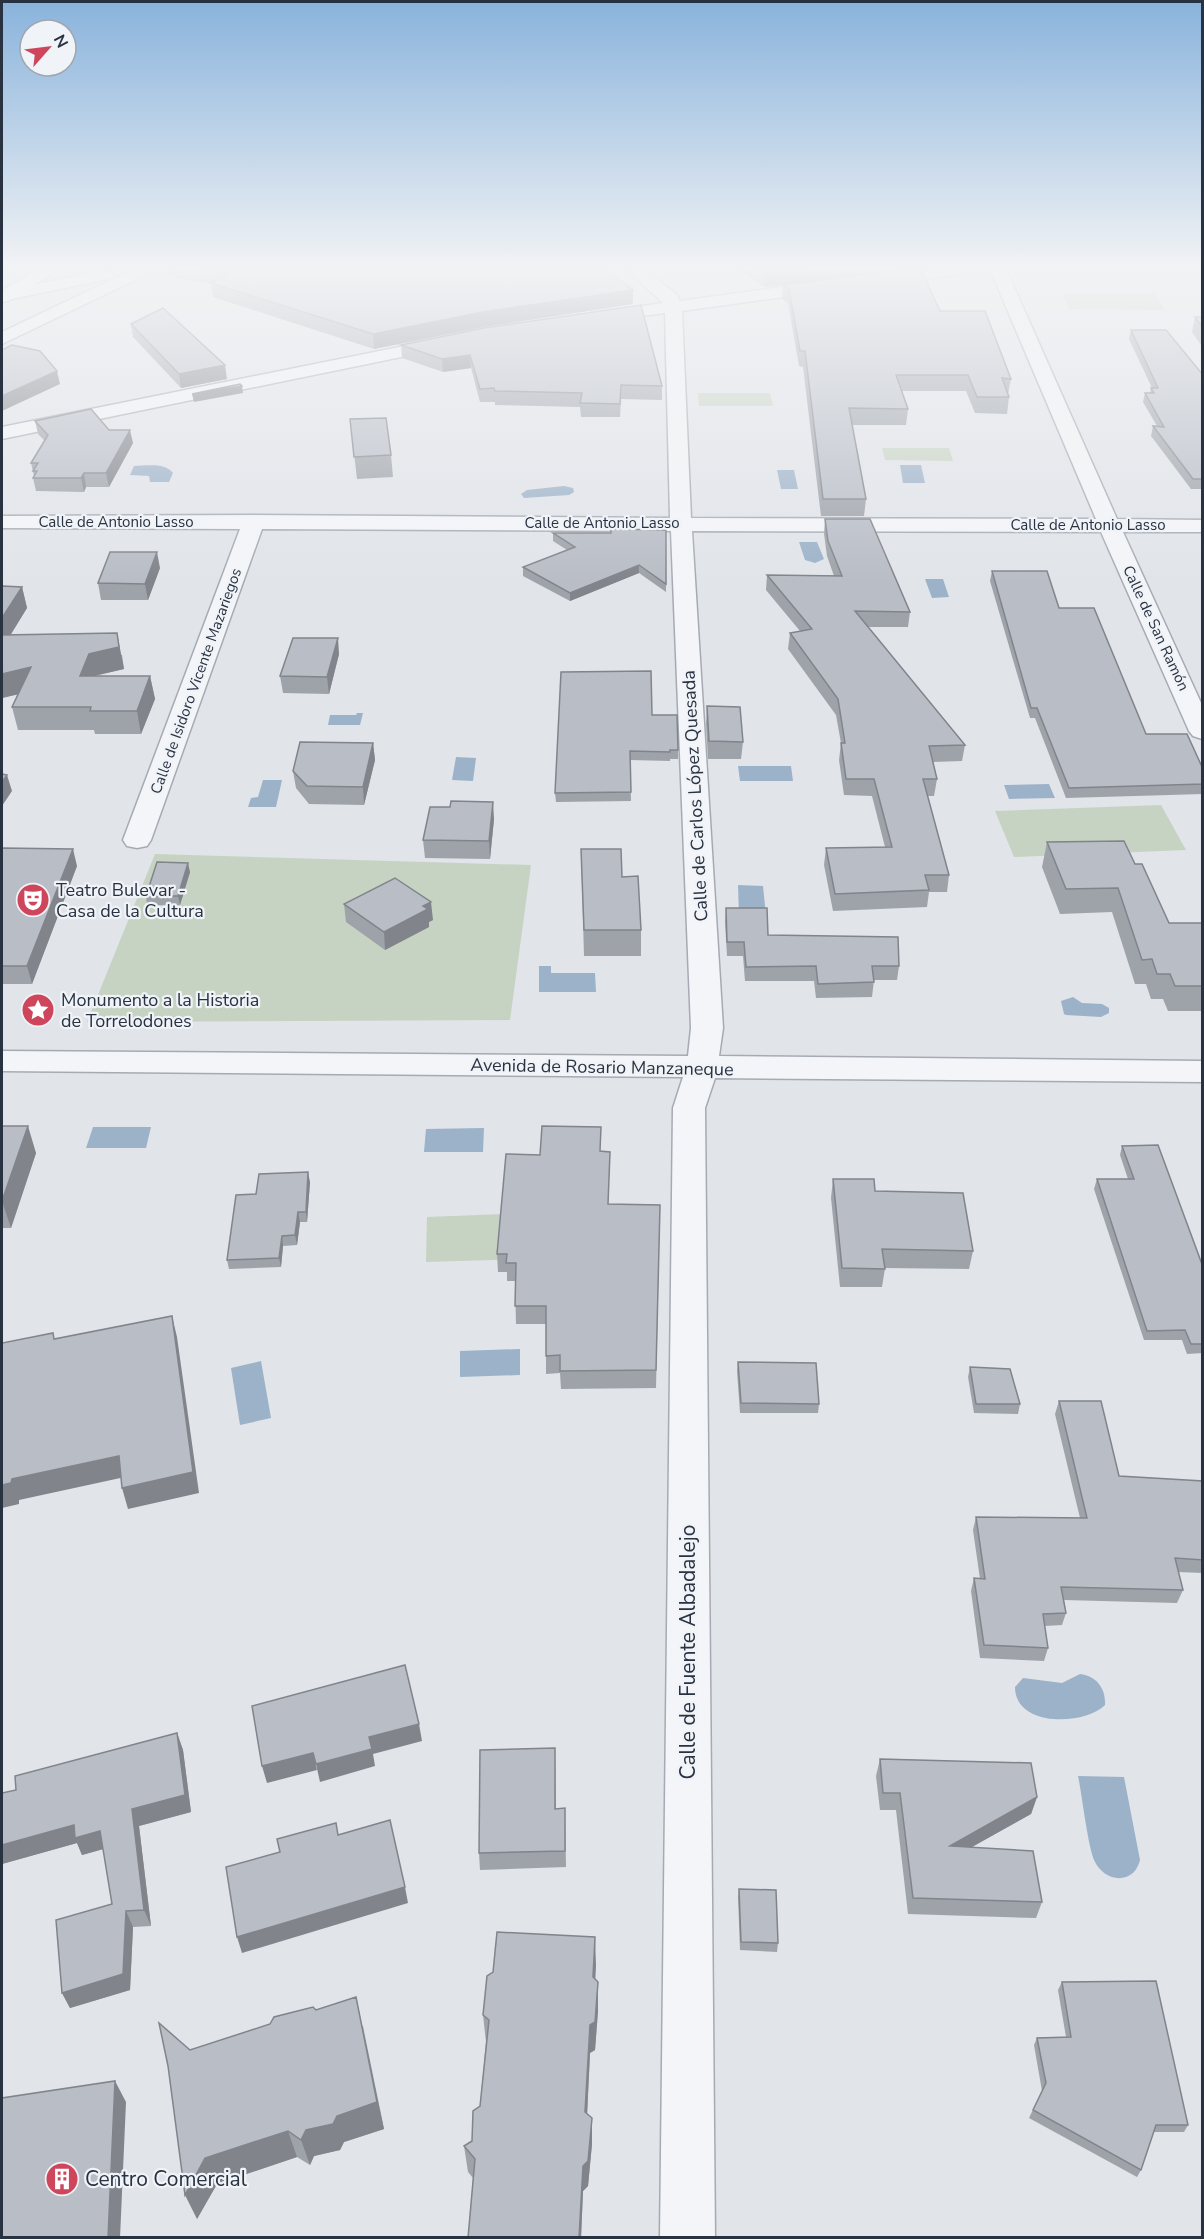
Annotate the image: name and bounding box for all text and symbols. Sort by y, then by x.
north arrow [18,18,78,78]
text: N [48,31,73,52]
street label: Calle de Antonio Lasso [38,512,194,532]
street label: Calle de Antonio Lasso [524,513,680,533]
street label: Calle de Antonio Lasso [1010,515,1166,535]
street label: Calle de San Ramón [1118,562,1194,694]
street label: Calle de Isidoro Vicente Mazariegos [146,565,246,797]
street label: Calle de Carlos López Quesada [676,670,714,922]
place label: Teatro Bulevar - Casa de la Cultura [56,878,204,923]
theatre icon: Teatro Bulevar - Casa de la Cultura [15,882,51,918]
place label: Monumento a la Historia de Torrelodones [61,988,259,1033]
place icon: Monumento a la Historia de Torrelodones [20,992,56,1028]
street label: Avenida de Rosario Manzaneque [470,1053,734,1081]
street label: Calle de Fuente Albadalejo [674,1525,702,1779]
building icon: Centro Comercial [44,2161,80,2197]
place label: Centro Comercial [85,2165,248,2193]

